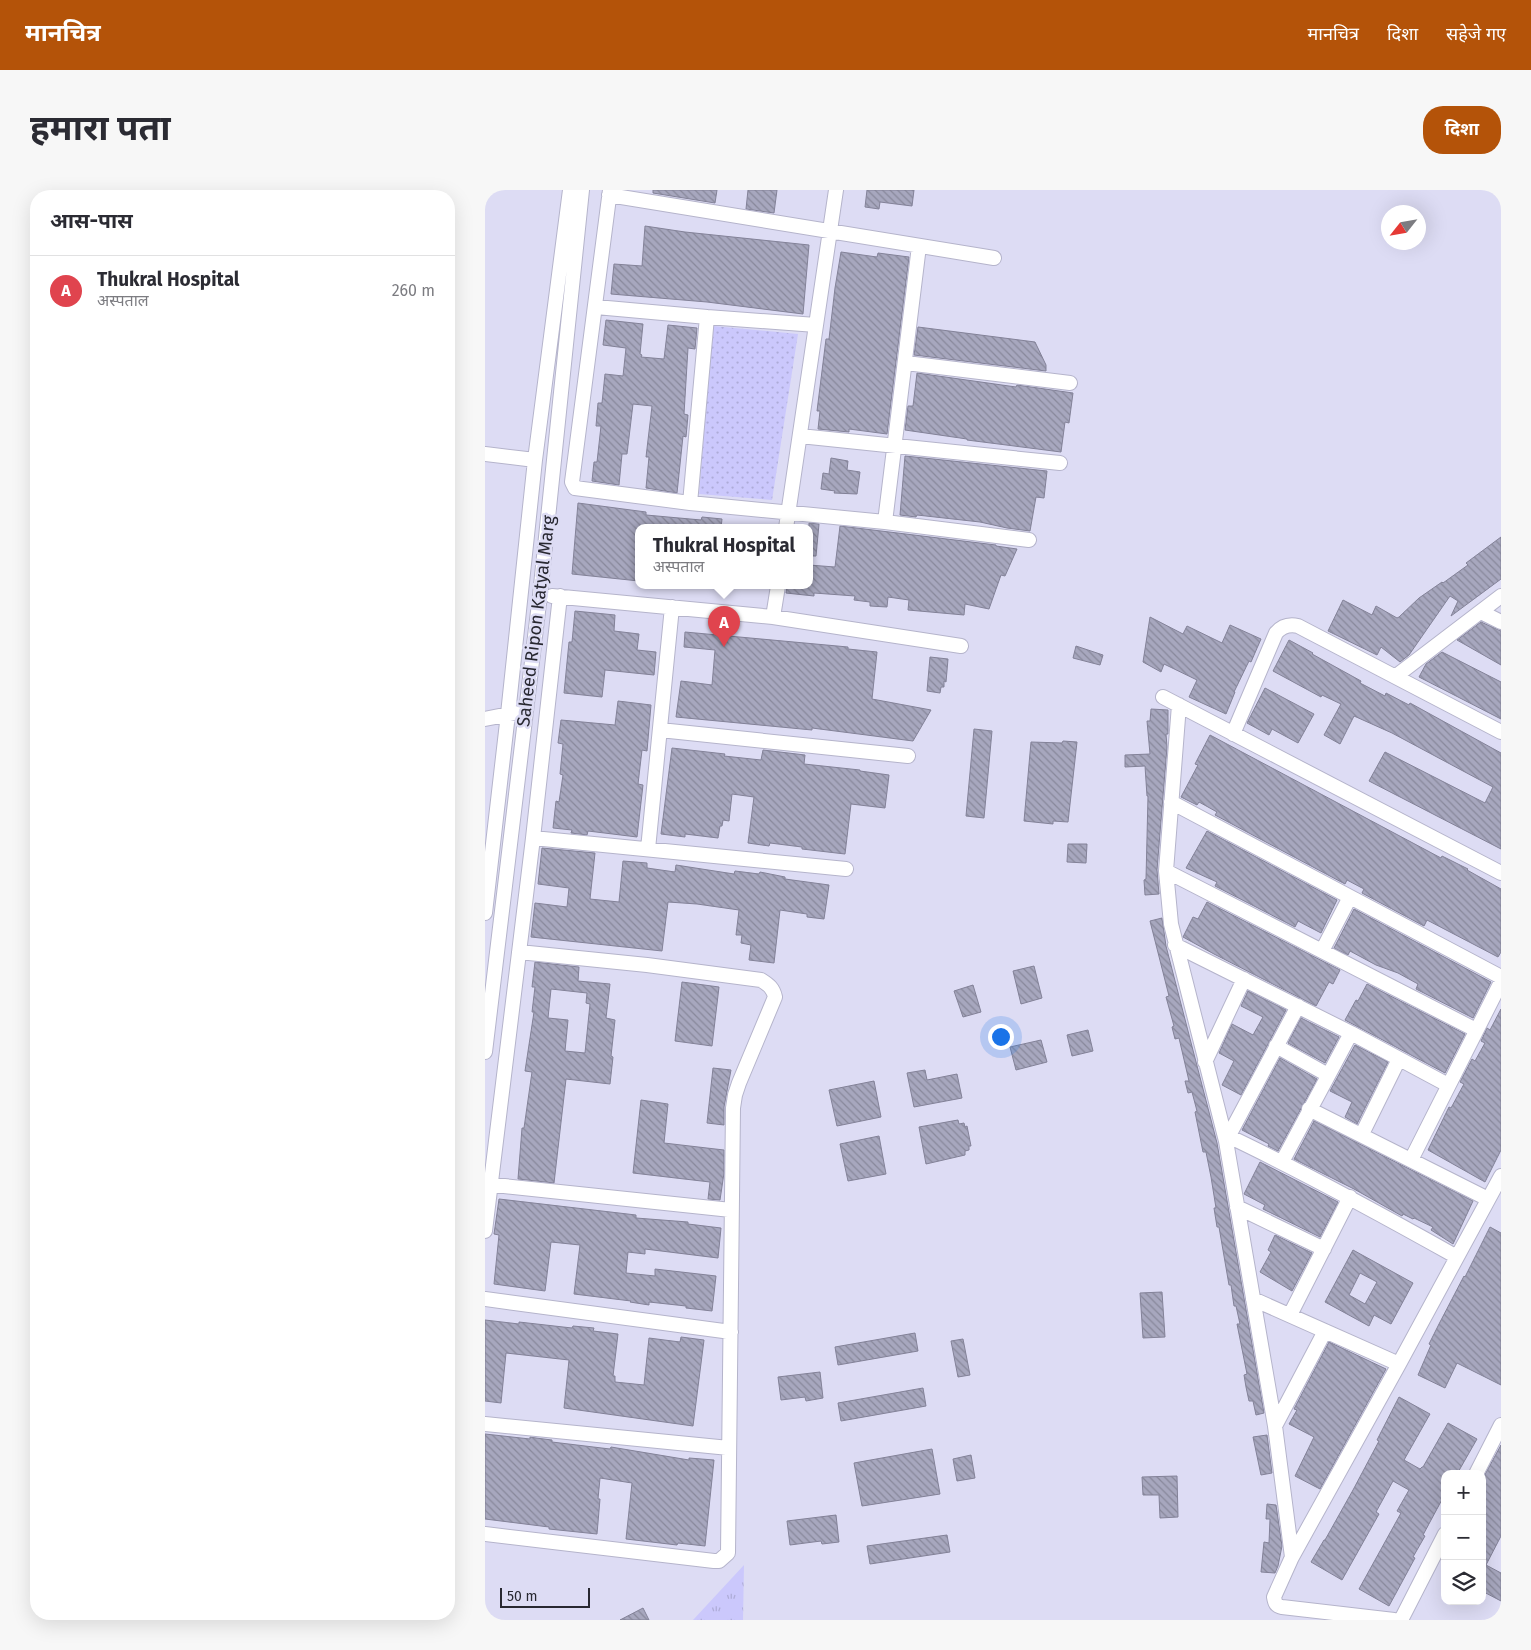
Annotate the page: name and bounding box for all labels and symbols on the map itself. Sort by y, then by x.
north arrow [1381,205,1426,250]
street label: Saheed Ripon Katyal Marg [512,514,560,728]
pin: A [708,606,740,647]
your location [988,1024,1014,1050]
scale bar [500,1585,590,1608]

